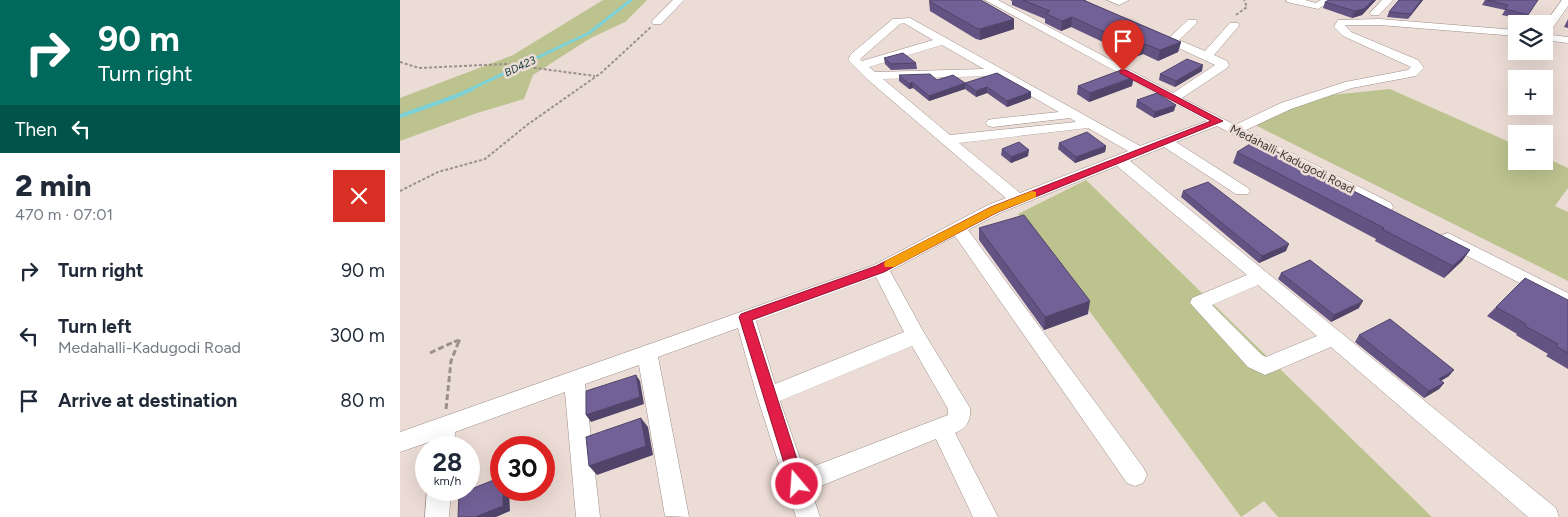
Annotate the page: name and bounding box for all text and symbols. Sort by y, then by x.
map controls [1508,15,1553,170]
button: layers [1508,15,1553,60]
text: 90 m [98,18,180,60]
icon: right [15,20,80,85]
pin [1102,20,1144,71]
icon: arrive [1109,27,1137,55]
water label: BD423 [502,54,538,79]
text: Turn right [98,60,193,87]
button: + [1508,70,1553,115]
icon: left [67,115,95,143]
text: Then [15,118,57,141]
street label: Medahalli-Kadugodi Road [1228,122,1356,196]
button: − [1508,125,1553,170]
text: 2 min [15,167,92,204]
button: close [333,170,385,222]
text: 470 m · 07:01 [15,205,113,224]
icon: right [15,257,43,285]
text: Turn right [58,259,144,282]
text: 90 m [341,259,385,282]
text: Turn left [58,315,132,338]
icon: left [15,322,43,350]
text: 300 m [329,324,385,347]
text: Medahalli-Kadugodi Road [58,338,241,357]
icon: arrive [15,387,43,415]
text: Arrive at destination [58,389,237,412]
text: 80 m [340,389,385,412]
speed limit sign: 30 [490,436,555,501]
text: 28 [433,447,462,477]
position arrow [770,457,822,509]
text: km/h [434,474,461,488]

